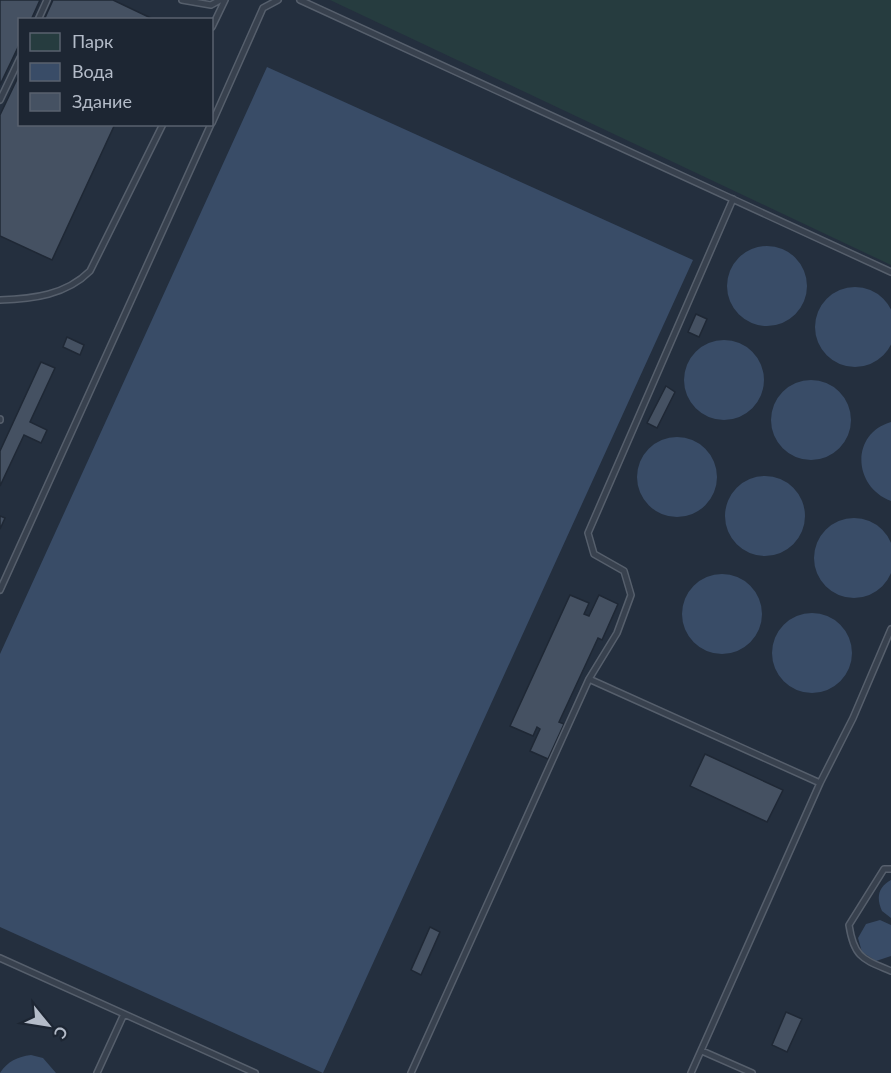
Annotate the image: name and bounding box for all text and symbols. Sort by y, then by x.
legend [18,18,213,126]
text: Парк [72,30,114,52]
text: Вода [72,60,113,82]
text: Здание [72,90,132,112]
north arrow [18,995,78,1055]
text: С [50,1023,72,1042]

